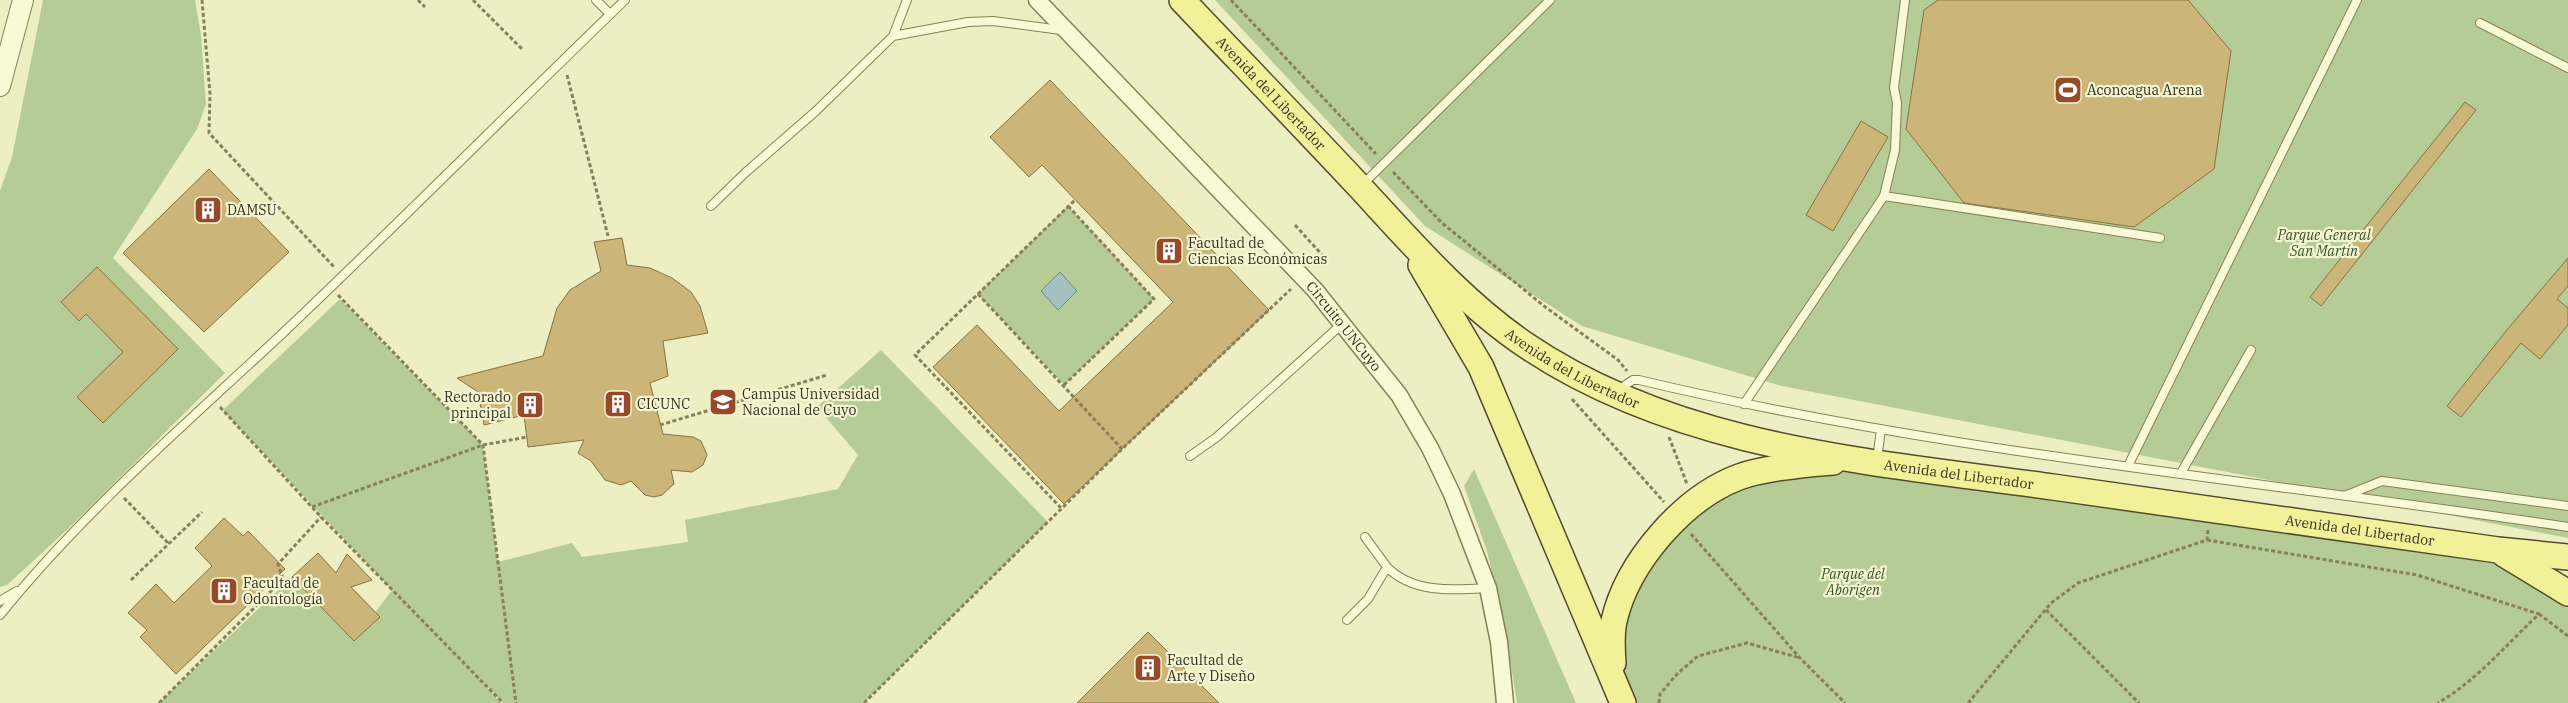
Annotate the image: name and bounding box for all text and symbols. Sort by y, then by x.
street label: Avenida del Libertador [1212,33,1330,155]
sports icon: Aconcagua Arena [2053,75,2083,105]
place label: Aconcagua Arena [2087,81,2203,99]
building icon: DAMSU [193,195,223,225]
place label: DAMSU [227,201,277,219]
park label: Parque General San Martín [2276,226,2372,260]
place label: Facultad de Ciencias Económicas [1188,234,1328,268]
building icon: Facultad de Ciencias Económicas [1154,236,1184,266]
street label: Circuito UNCuyo [1302,277,1385,375]
street label: Avenida del Libertador [1502,324,1643,413]
place label: Campus Universidad Nacional de Cuyo [742,385,880,419]
school or university icon: Campus Universidad Nacional de Cuyo [708,387,738,417]
place label: Rectorado principal [444,388,511,422]
building icon: CICUNC [603,389,633,419]
building icon: Rectorado principal [515,390,545,420]
place label: CICUNC [637,395,690,413]
street label: Avenida del Libertador [1883,455,2036,493]
street label: Avenida del Libertador [2284,511,2436,550]
park label: Parque del Aborigen [1820,565,1886,599]
place label: Facultad de Odontología [243,574,323,608]
building icon: Facultad de Odontología [209,576,239,606]
place label: Facultad de Arte y Diseño [1167,651,1255,685]
building icon: Facultad de Arte y Diseño [1133,653,1163,683]

